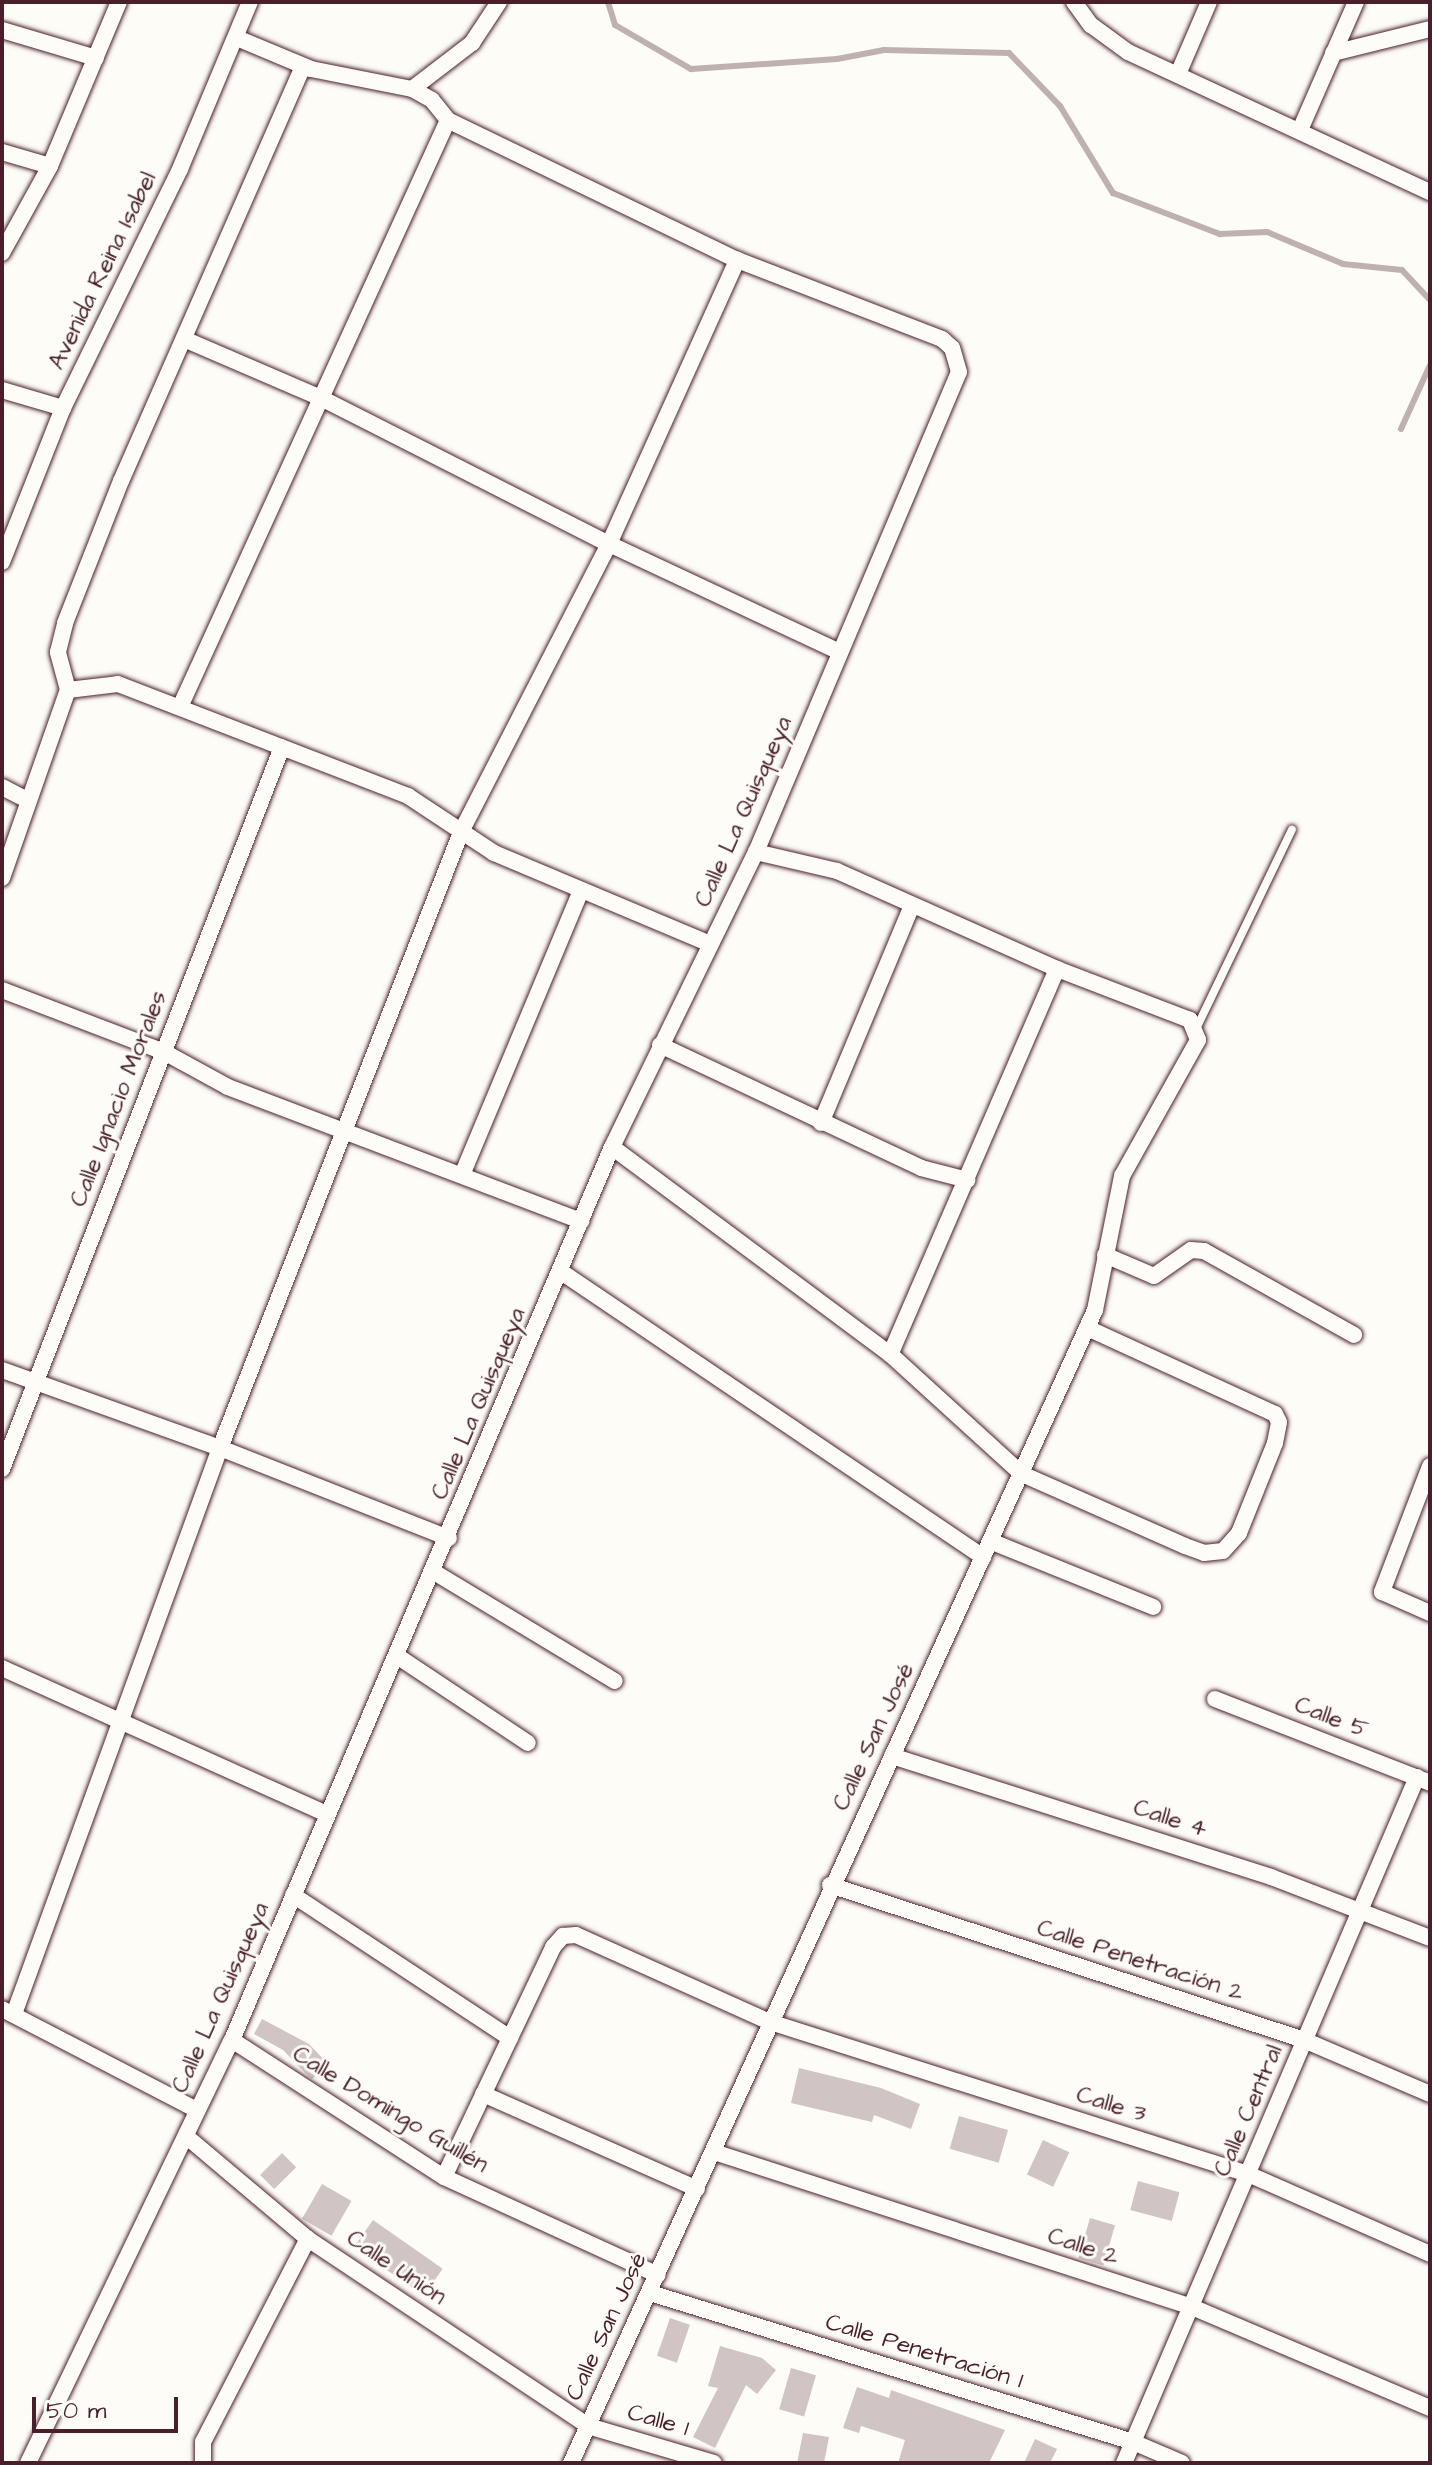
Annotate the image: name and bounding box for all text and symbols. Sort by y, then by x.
street label: Avenida Reina Isabel [43,168,163,374]
street label: Calle La Quisqueya [689,712,799,912]
street label: Calle Ignacio Morales [65,987,173,1211]
street label: Calle La Quisqueya [426,1304,532,1504]
street label: Calle San José [827,1658,921,1816]
street label: Calle 5 [1290,1691,1372,1745]
street label: Calle 4 [1130,1794,1210,1844]
street label: Calle La Quisqueya [166,1898,276,2098]
street label: Calle Penetración 2 [1033,1914,1247,2008]
street label: Calle Domingo Guillén [287,2040,493,2180]
street label: Calle Central [1208,2041,1290,2181]
street label: Calle 3 [1073,2081,1149,2129]
street label: Calle 2 [1044,2222,1122,2272]
street label: Calle Unión [341,2224,451,2312]
street label: Calle San José [560,2248,654,2406]
street label: Calle Penetración 1 [822,2308,1026,2396]
scale bar [36,2381,182,2431]
text: 50 m [46,2394,106,2428]
street label: Calle 1 [624,2399,692,2443]

